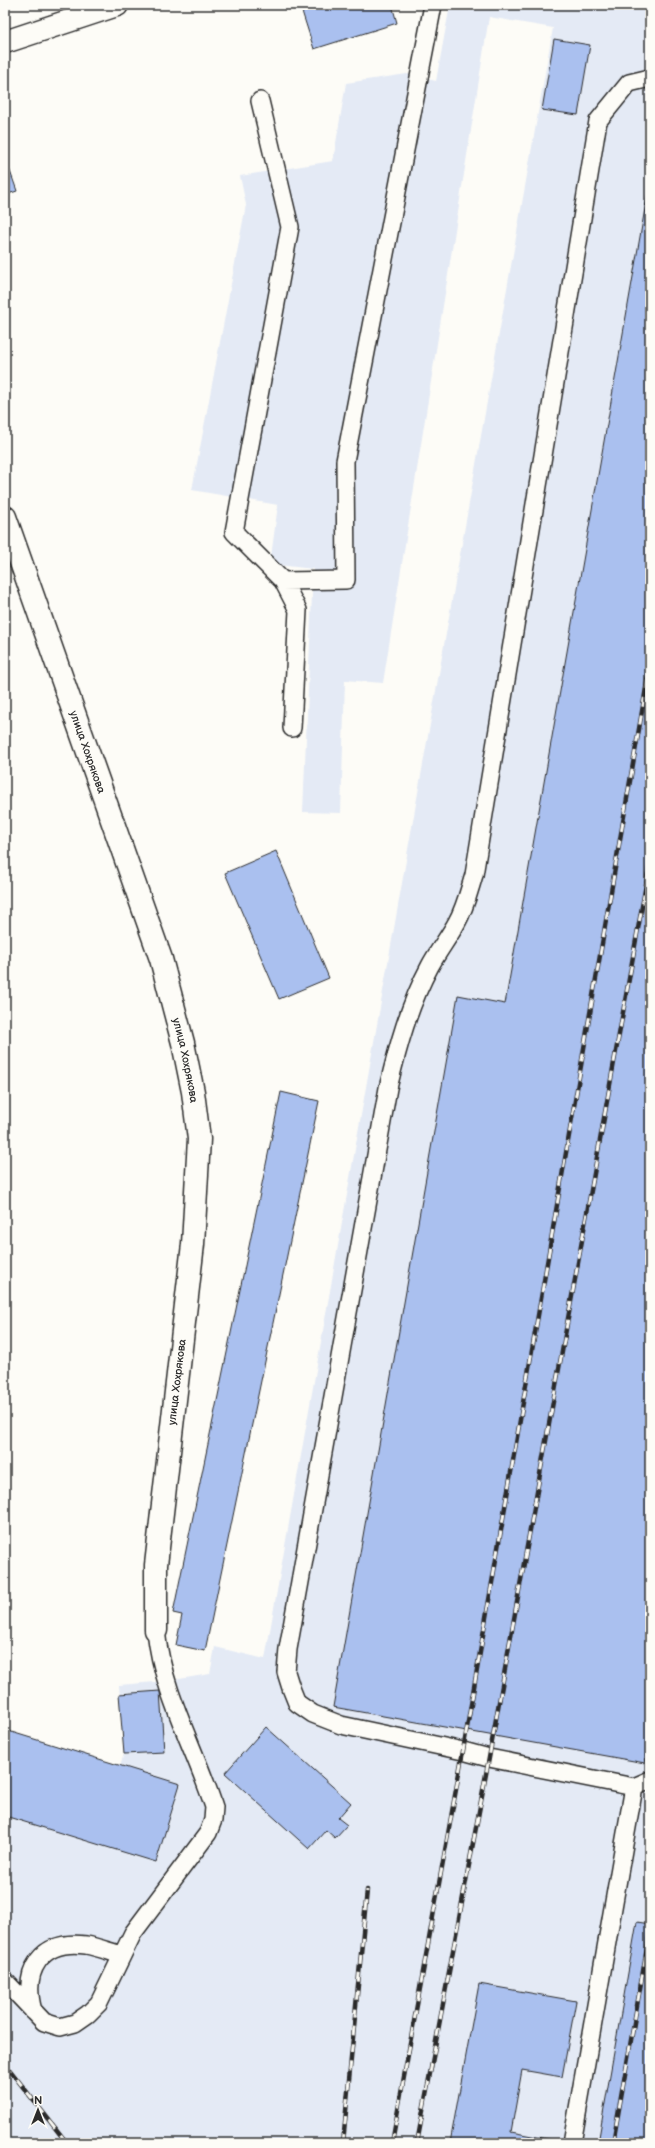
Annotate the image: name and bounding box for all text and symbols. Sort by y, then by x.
street label: улица Хохрякова [67,709,109,795]
street label: улица Хохрякова [170,1016,201,1104]
street label: улица Хохрякова [165,1338,189,1426]
north arrow [18,2090,58,2130]
text: N [34,2094,42,2107]

